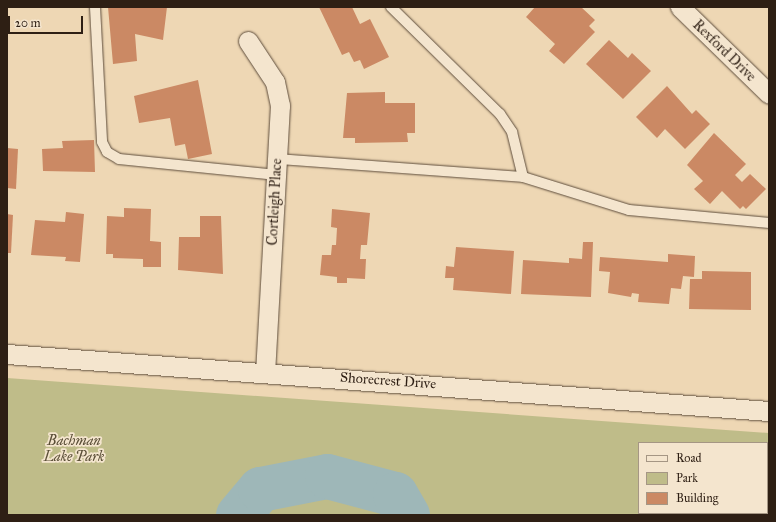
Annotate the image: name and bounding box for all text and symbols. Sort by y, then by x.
scale bar [10,8,85,34]
text: 20 m [15,16,41,30]
street label: Rexford Drive [689,17,759,85]
street label: Cortleigh Place [264,158,286,246]
street label: Shorecrest Drive [339,369,437,393]
park label: Bachman Lake Park [44,433,104,466]
legend [638,442,768,514]
text: Road [676,451,702,465]
text: Park [676,471,698,485]
text: Building [676,491,718,505]

